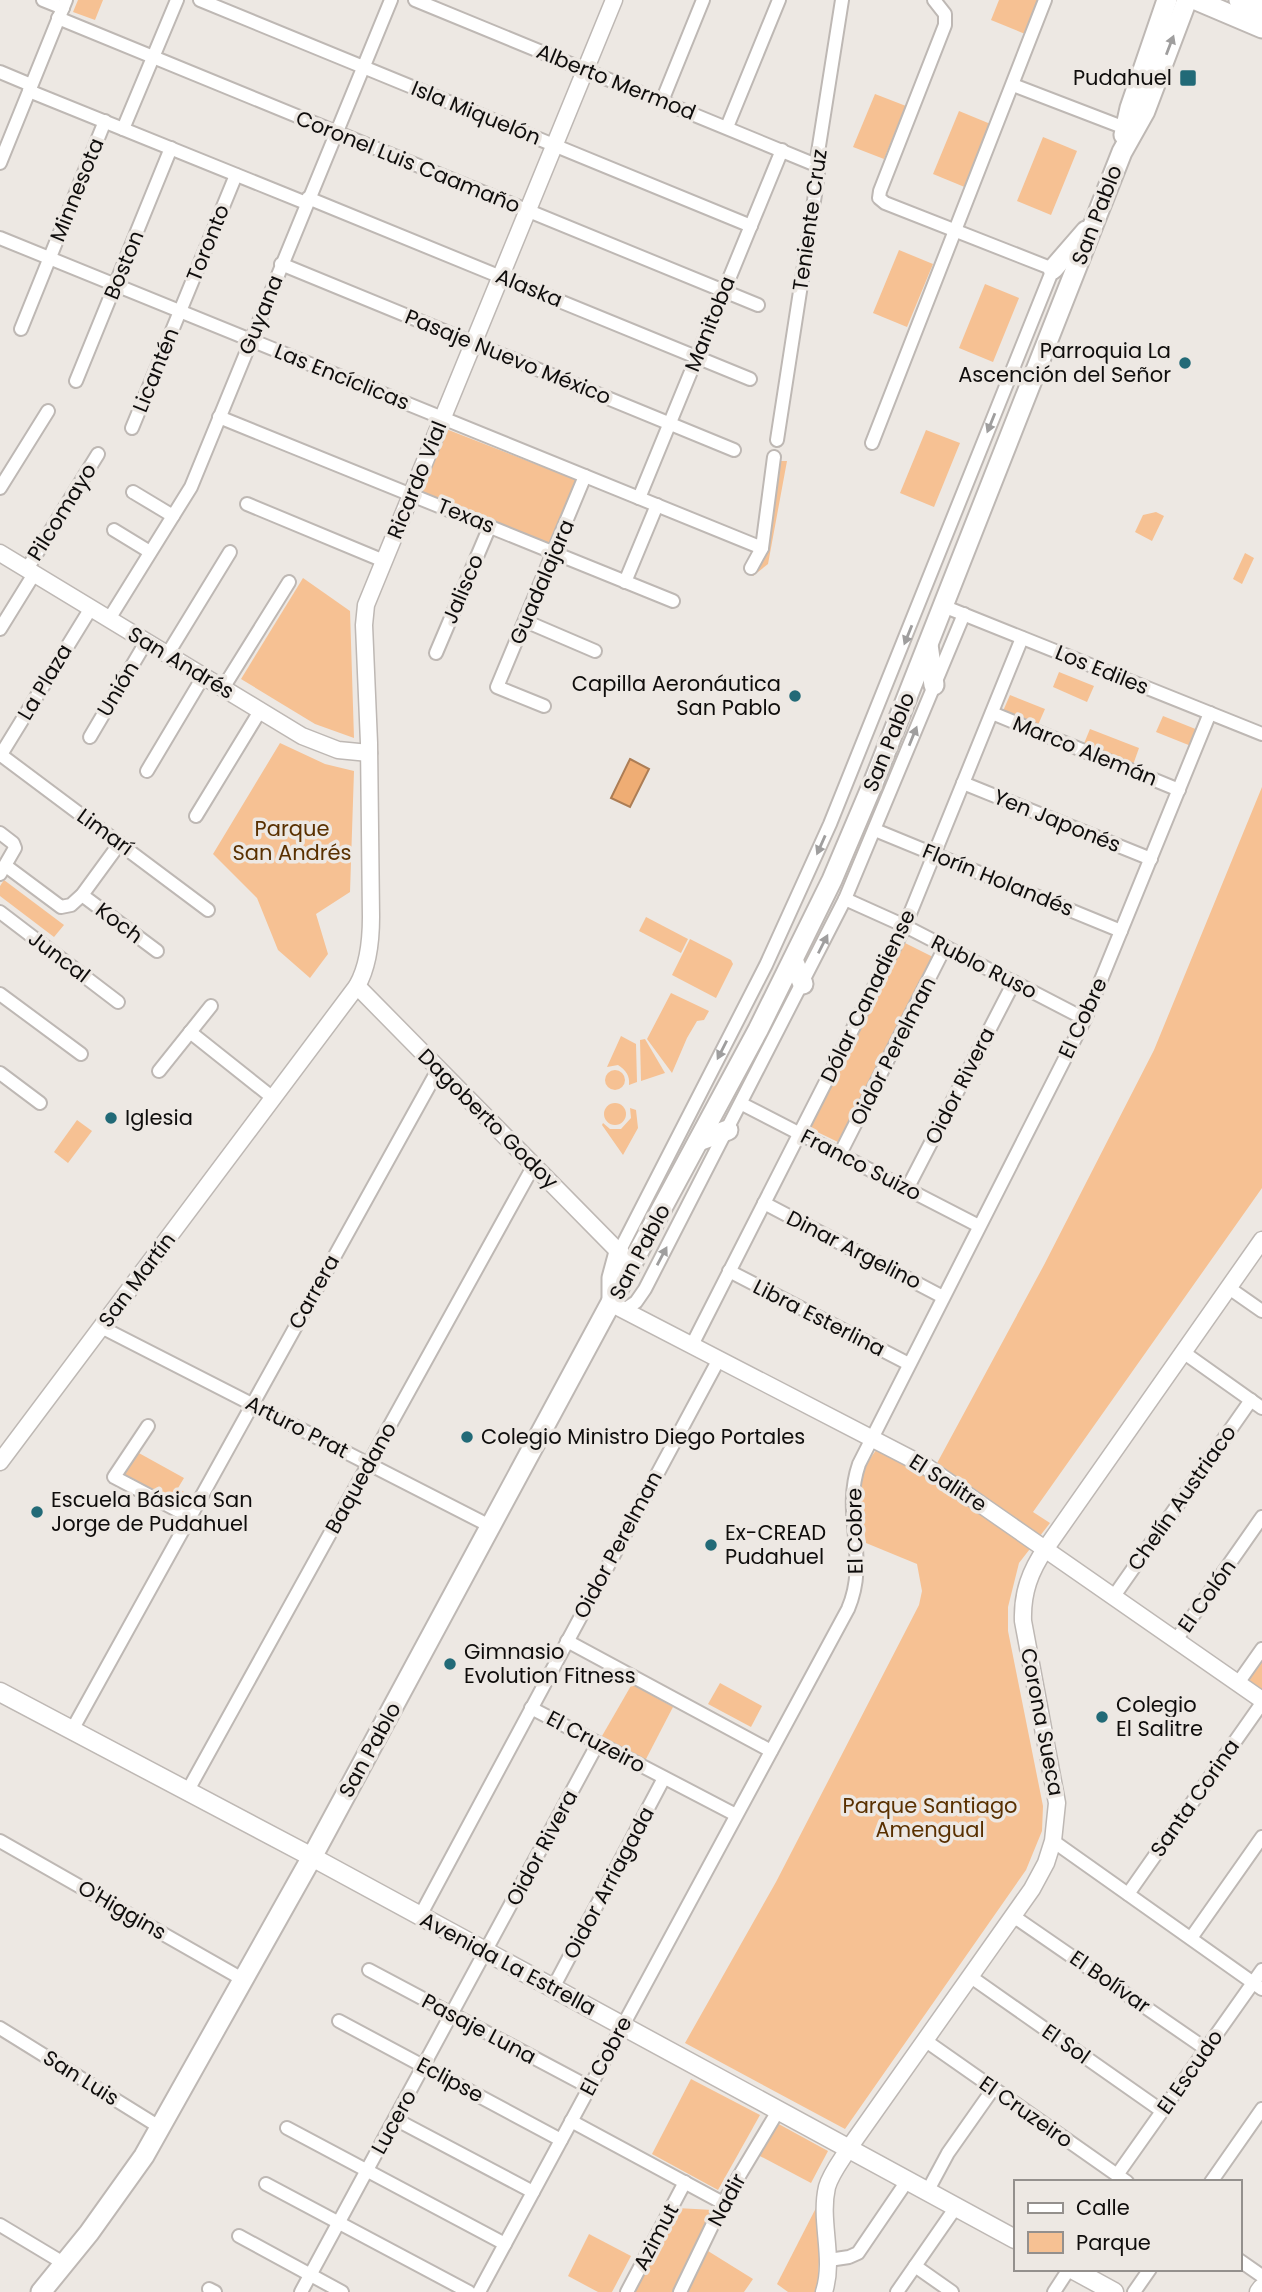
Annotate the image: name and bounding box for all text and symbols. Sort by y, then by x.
one-way arrow [1165,35,1176,56]
street label: Alberto Mermod [532,36,700,127]
place label: Pudahuel [1073,63,1172,92]
marker: Pudahuel [1178,68,1198,88]
street label: Isla Miquelón [407,73,545,152]
street label: Coronel Luis Caamaño [292,103,525,220]
street label: Minnesota [43,134,110,246]
street label: Teniente Cruz [785,147,834,293]
street label: San Pablo [1064,161,1129,269]
street label: Toronto [179,200,236,286]
street label: Boston [97,226,150,304]
street label: Alaska [492,261,567,314]
street label: Guyana [231,271,290,359]
street label: Manitoba [677,272,742,376]
street label: Pasaje Nuevo México [401,302,616,411]
street label: Licantén [125,323,186,416]
street label: Las Encíclicas [270,336,414,417]
place label: Parroquia La Ascención del Señor [958,336,1171,389]
marker: Parroquia La Ascención del Señor [1177,355,1193,371]
one-way arrow [985,413,996,434]
street label: Ricardo Vial [380,417,453,543]
street label: Pilcomayo [20,458,103,566]
street label: Texas [433,491,499,540]
street label: Guadalajara [502,515,581,649]
street label: Jalisco [435,550,490,628]
street label: San Andrés [123,619,240,706]
one-way arrow [902,624,913,645]
street label: La Plaza [10,638,79,725]
street label: Los Ediles [1051,638,1153,701]
street label: Unión [90,656,145,722]
place label: Capilla Aeronáutica San Pablo [572,669,781,722]
marker: Capilla Aeronáutica San Pablo [787,688,803,704]
street label: San Pablo [855,688,922,796]
street label: Marco Alemán [1009,708,1162,793]
one-way arrow [908,725,919,746]
street label: Yen Japonés [989,782,1125,859]
street label: Limarí [71,801,139,862]
park label: Parque San Andrés [232,814,352,867]
one-way arrow [815,835,827,855]
street label: Florín Holandés [918,836,1078,923]
street label: Koch [90,895,149,950]
street label: Dólar Canadiense [813,905,922,1087]
street label: Juncal [23,924,96,989]
street label: Rublo Ruso [926,927,1042,1006]
one-way arrow [817,934,828,954]
street label: Oidor Perelman [843,971,943,1130]
street label: El Cobre [1051,973,1114,1063]
street label: Oidor Rivera [918,1022,1001,1149]
one-way arrow [717,1040,728,1060]
street label: Dagoberto Godoy [412,1042,565,1195]
place label: Iglesia [125,1103,193,1132]
marker: Iglesia [103,1110,119,1126]
street label: Franco Suizo [796,1122,927,1207]
street label: San Pablo [602,1199,677,1305]
street label: Dinar Argelino [782,1203,927,1296]
street label: San Martín [91,1226,182,1333]
one-way arrow [656,1245,668,1265]
street label: Carrera [281,1249,346,1334]
street label: Libra Esterlina [748,1272,890,1363]
street label: Arturo Prat [241,1388,354,1465]
street label: Baquedano [318,1417,403,1539]
street label: Chelín Austriaco [1120,1419,1243,1576]
place label: Colegio Ministro Diego Portales [481,1422,805,1451]
marker: Colegio Ministro Diego Portales [459,1429,475,1445]
street label: El Salitre [904,1447,993,1518]
street label: Oidor Perelman [566,1466,669,1624]
place label: Escuela Básica San Jorge de Pudahuel [51,1485,253,1538]
street label: El Cobre [839,1488,870,1574]
marker: Escuela Básica San Jorge de Pudahuel [29,1504,45,1520]
place label: Ex-CREAD Pudahuel [725,1518,826,1571]
marker: Ex-CREAD Pudahuel [703,1537,719,1553]
street label: El Colón [1171,1553,1242,1638]
place label: Gimnasio Evolution Fitness [464,1637,636,1690]
street label: Corona Sueca [1014,1646,1071,1798]
marker: Gimnasio Evolution Fitness [442,1656,458,1672]
place label: Colegio El Salitre [1116,1690,1203,1743]
street label: San Pablo [331,1697,408,1803]
street label: El Cruzeiro [542,1703,651,1780]
marker: Colegio El Salitre [1094,1709,1110,1725]
street label: Santa Corina [1143,1733,1246,1862]
street label: Oidor Rivera [499,1785,584,1911]
park label: Parque Santiago Amengual [842,1791,1018,1844]
street label: Oidor Arriagada [556,1801,661,1964]
street label: O'Higgins [73,1873,172,1947]
street label: Avenida La Estrella [415,1905,601,2022]
street label: El Bolívar [1064,1943,1156,2020]
street label: Pasaje Luna [417,1986,541,2071]
street label: El Cobre [573,2011,639,2101]
street label: El Sol [1036,2017,1096,2071]
street label: El Escudo [1150,2024,1229,2120]
street label: San Luis [38,2043,125,2112]
street label: Eclipse [412,2050,489,2109]
street label: El Cruzeiro [974,2069,1079,2154]
street label: Lucero [364,2084,423,2159]
street label: Nadir [701,2168,753,2231]
legend [1014,2180,1241,2271]
text: Calle [1076,2193,1130,2222]
street label: Azimut [626,2198,685,2275]
text: Parque [1076,2228,1151,2257]

